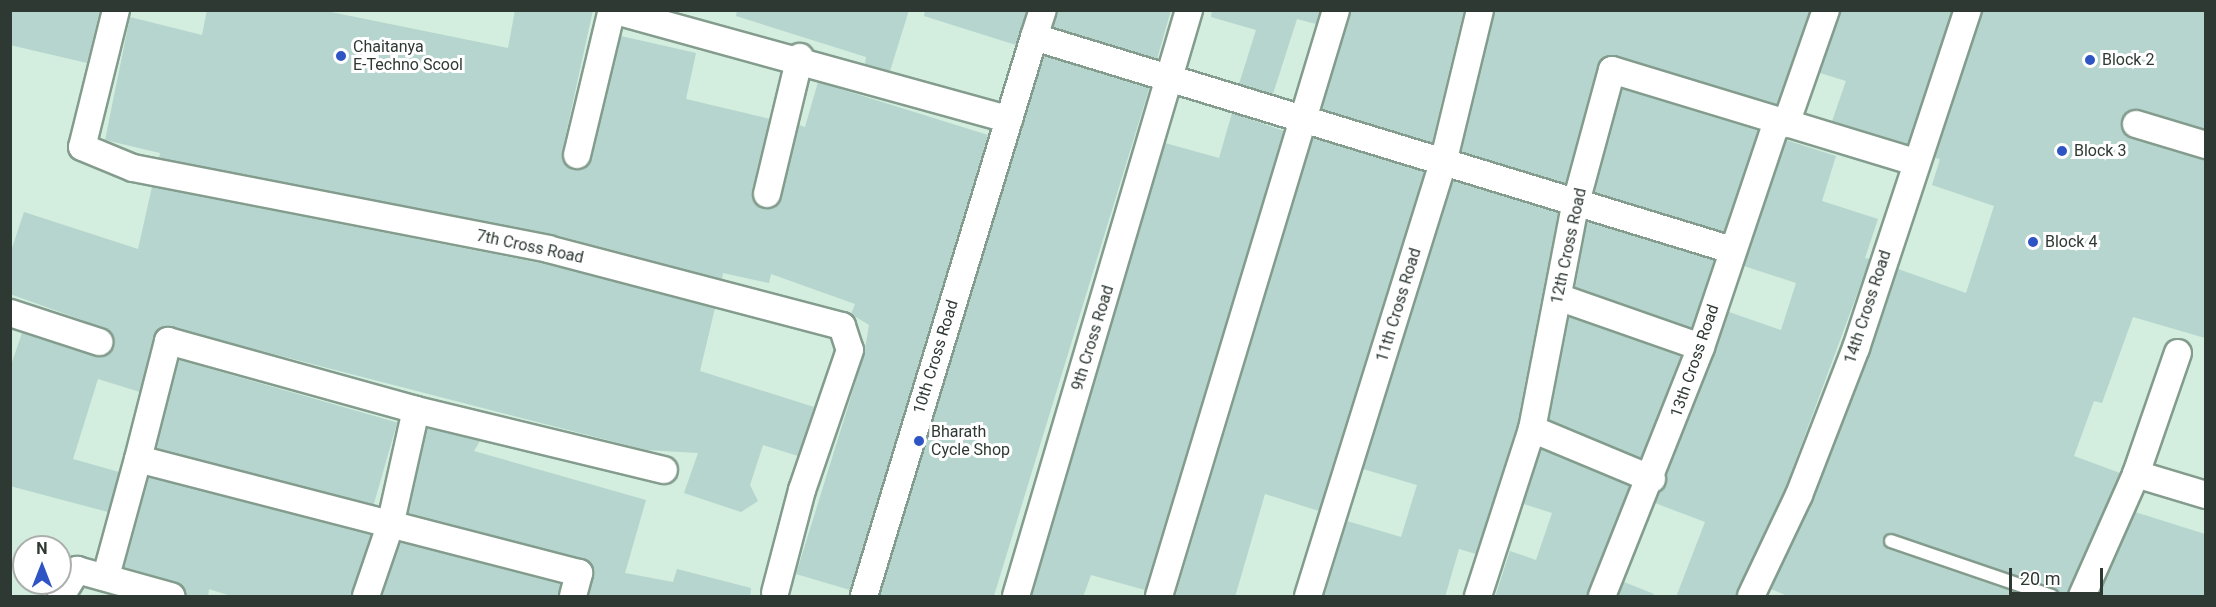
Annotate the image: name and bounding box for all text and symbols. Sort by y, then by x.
place label: Chaitanya E-Techno Scool [353,37,463,75]
marker: Chaitanya E-Techno Scool [334,49,348,63]
place label: Block 2 [2102,50,2154,70]
marker: Block 2 [2083,53,2097,67]
place label: Block 3 [2074,141,2126,161]
marker: Block 3 [2055,144,2069,158]
street label: 12th Cross Road [1547,186,1591,306]
street label: 7th Cross Road [475,226,585,268]
place label: Block 4 [2045,232,2097,252]
marker: Block 4 [2026,235,2040,249]
street label: 11th Cross Road [1373,246,1425,364]
street label: 14th Cross Road [1841,248,1895,366]
street label: 9th Cross Road [1068,283,1118,393]
street label: 10th Cross Road [910,298,962,416]
street label: 13th Cross Road [1667,302,1723,420]
place label: Bharath Cycle Shop [931,422,1010,460]
marker: Bharath Cycle Shop [912,434,926,448]
north arrow [12,535,72,595]
text: N [36,539,48,558]
scale bar [2012,556,2106,594]
text: 20 m [2020,568,2060,589]

